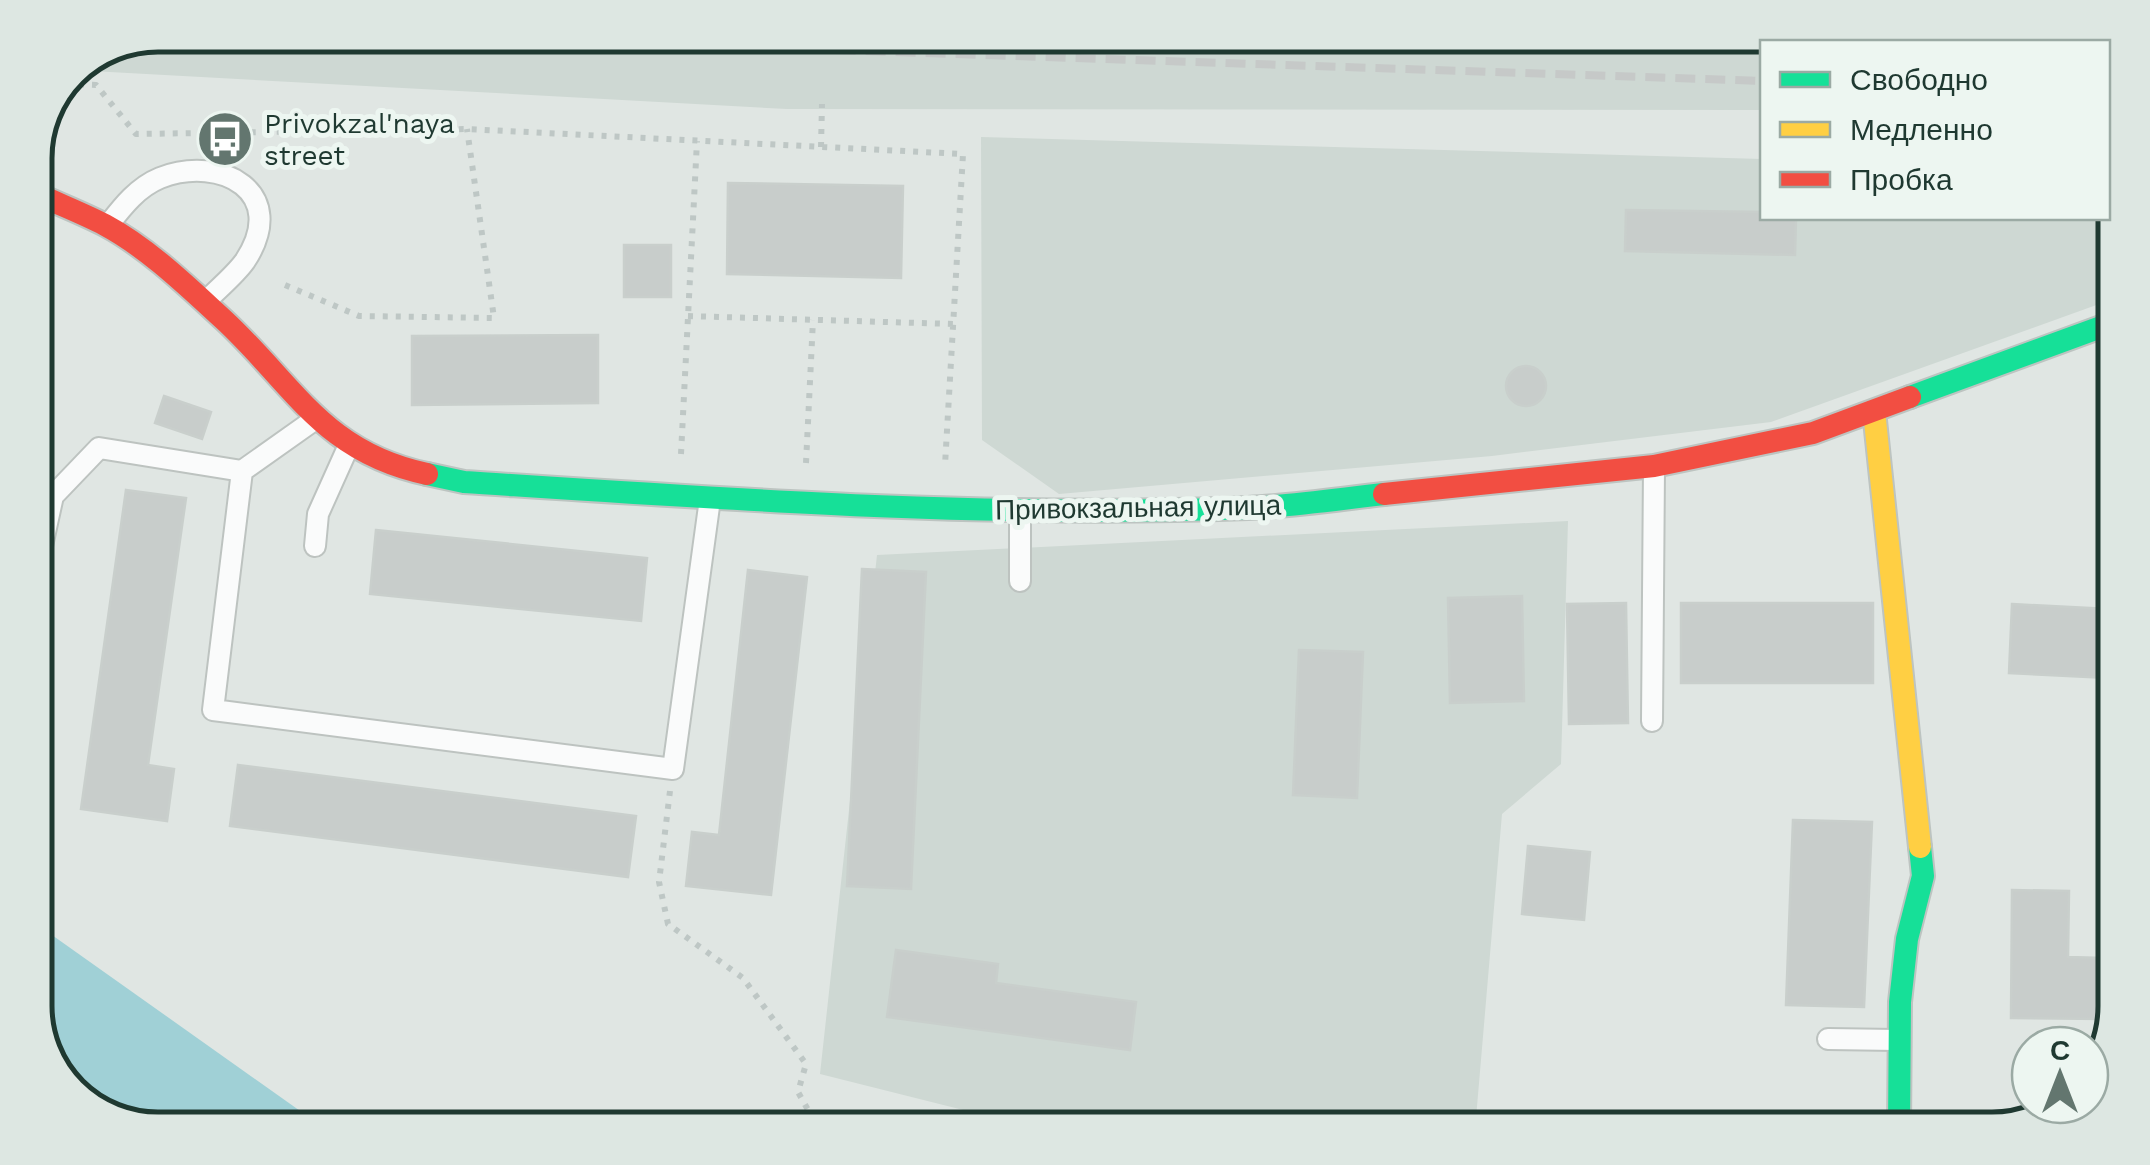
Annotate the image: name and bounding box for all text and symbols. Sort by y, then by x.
legend [1760,40,2110,220]
text: Свободно [1850,62,1988,97]
place label: Privokzal'naya street [264,107,455,172]
bus stop icon: Privokzal'naya street [195,109,255,169]
text: Медленно [1850,112,1993,147]
text: Пробка [1850,162,1953,197]
street label: Привокзальная улица [995,488,1282,526]
north arrow [2010,1025,2110,1125]
text: С [2050,1034,2070,1067]

